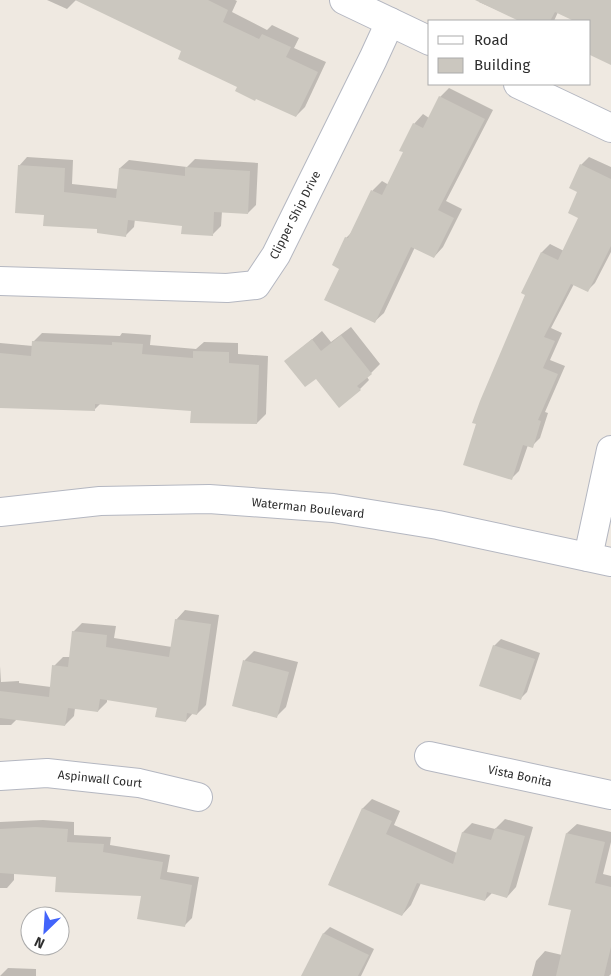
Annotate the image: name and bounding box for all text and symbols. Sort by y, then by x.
legend [428,20,591,85]
text: Road [474,31,509,49]
text: Building [474,56,530,74]
street label: Clipper Ship Drive [267,168,323,262]
street label: Waterman Boulevard [251,495,365,521]
street label: Vista Bonita [487,762,553,790]
street label: Aspinwall Court [57,768,143,790]
north arrow [20,906,70,956]
text: N [32,933,48,952]

